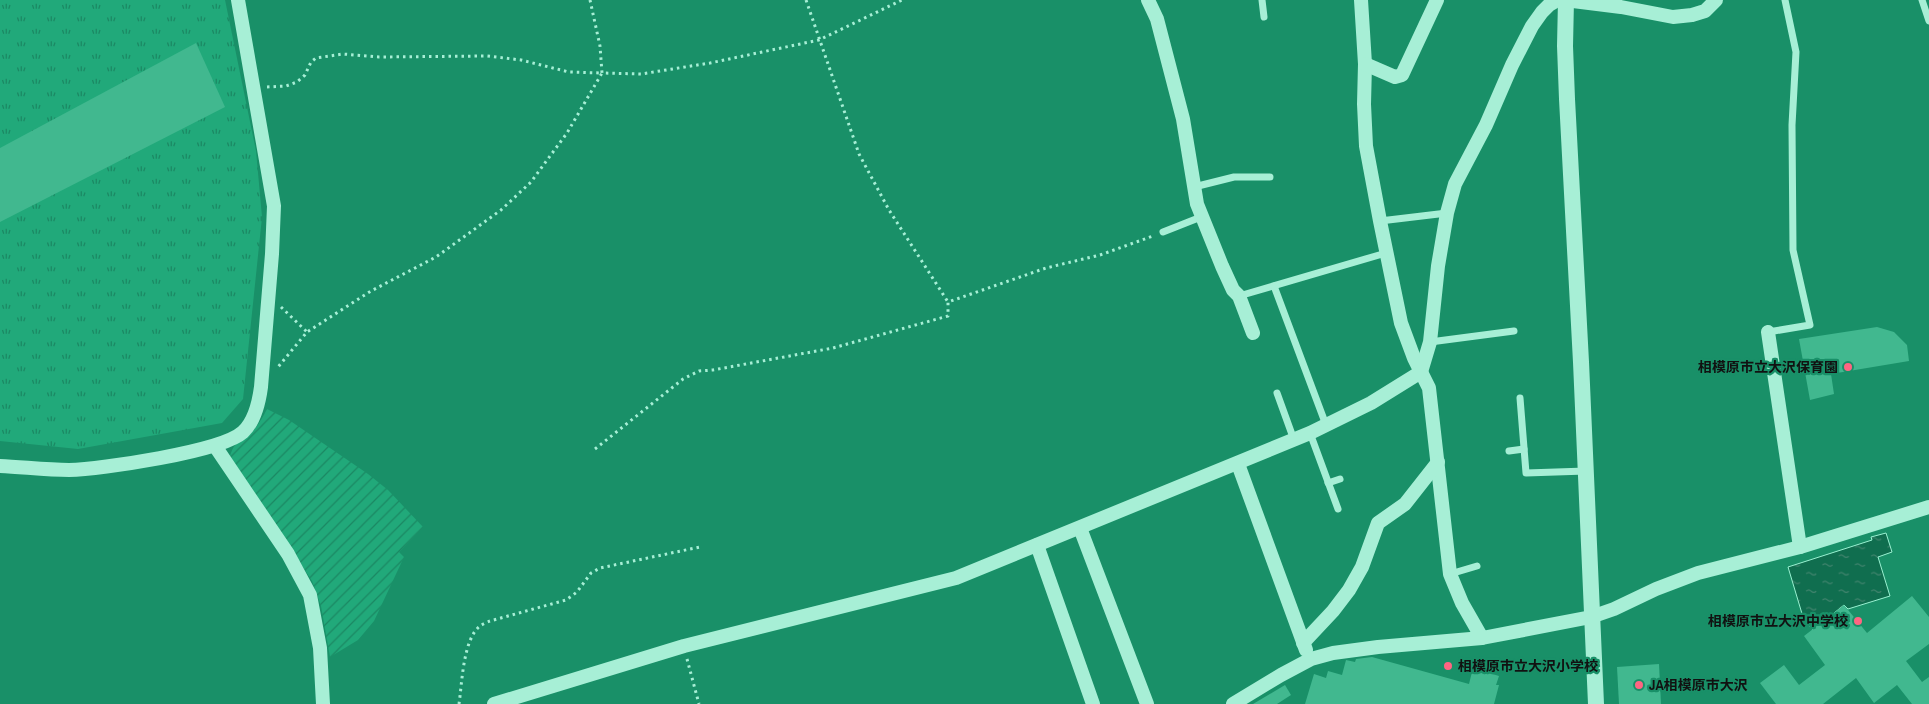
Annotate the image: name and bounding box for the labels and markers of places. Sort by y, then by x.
place label: 相模原市立大沢保育園 [1698,358,1838,376]
marker: 相模原市立大沢保育園 [1842,361,1854,373]
place label: 相模原市立大沢中学校 [1708,612,1848,630]
marker: 相模原市立大沢中学校 [1852,615,1864,627]
place label: 相模原市立大沢小学校 [1458,657,1598,675]
marker: 相模原市立大沢小学校 [1442,660,1454,672]
place label: JA相模原市大沢 [1649,676,1748,694]
marker: JA相模原市大沢 [1633,679,1645,691]

